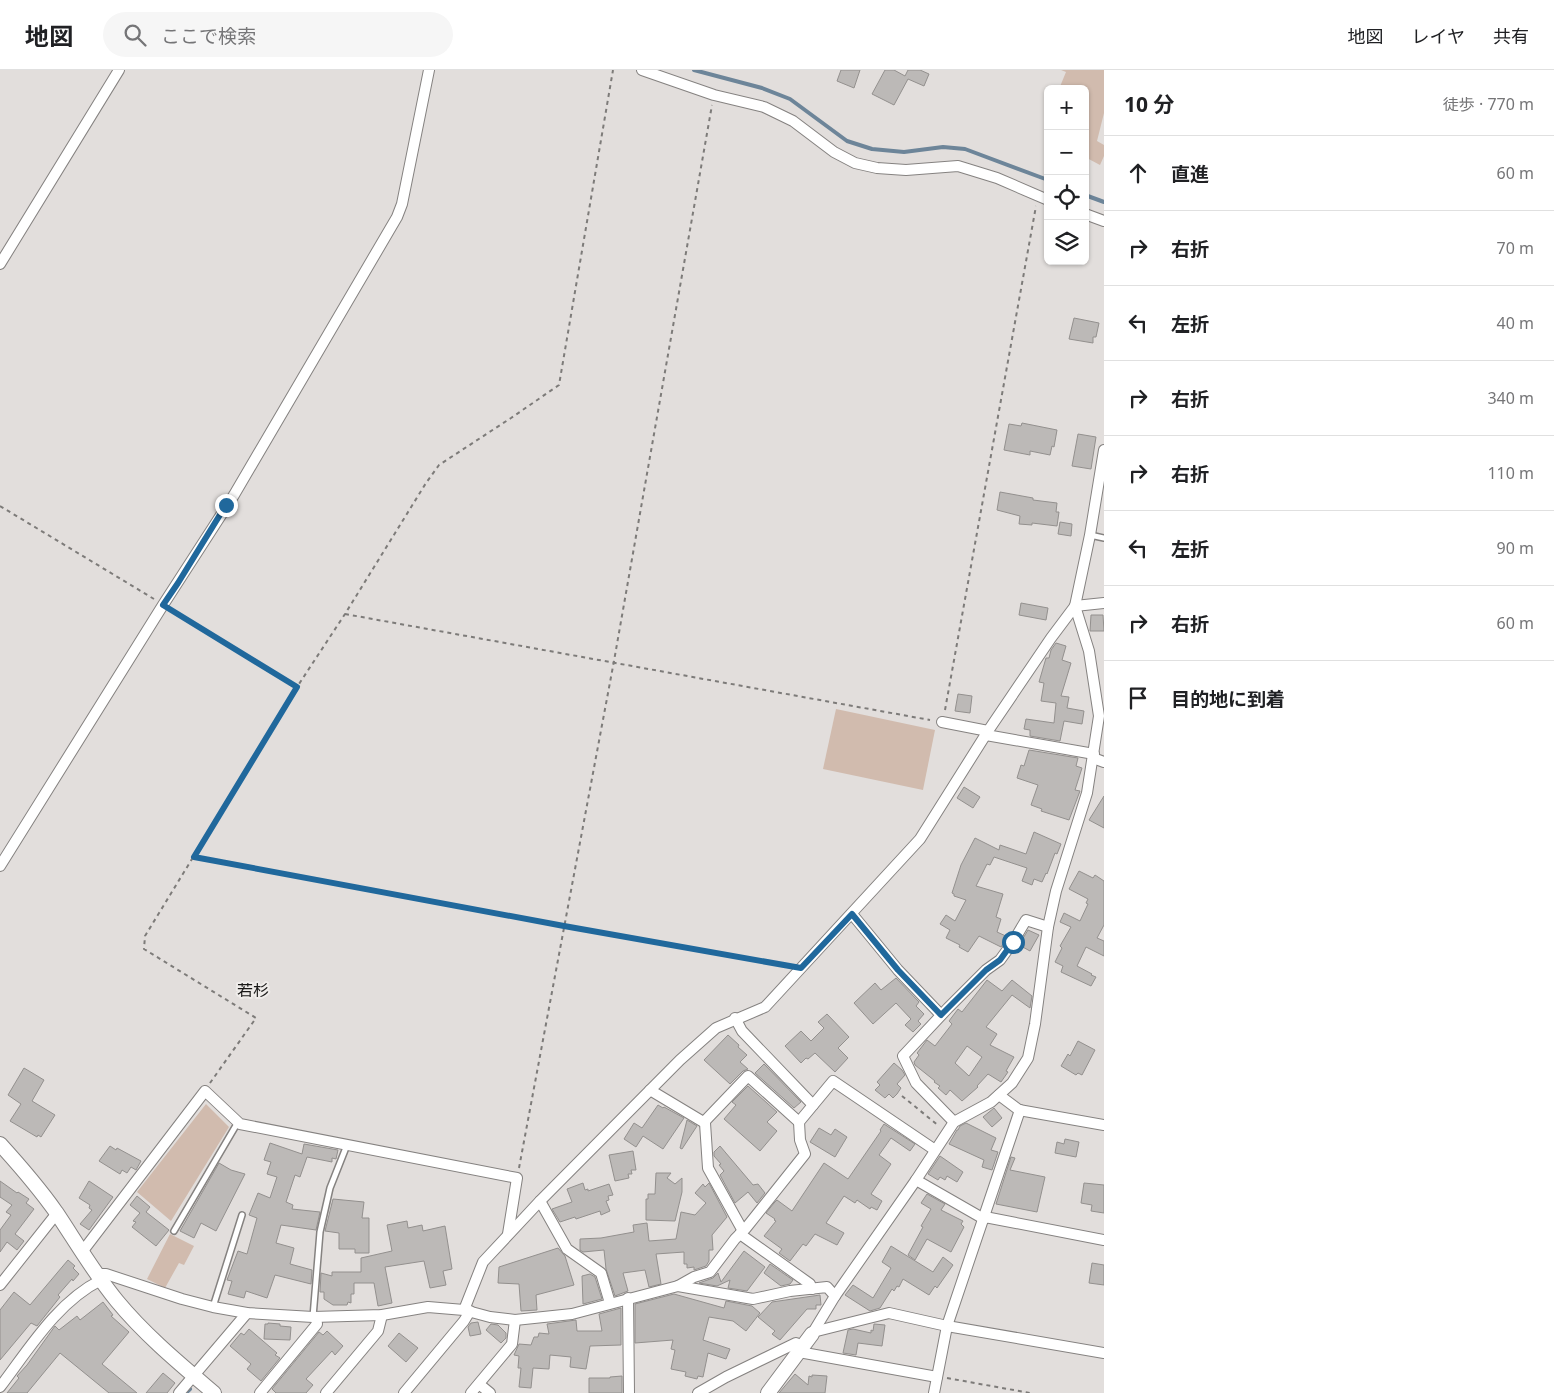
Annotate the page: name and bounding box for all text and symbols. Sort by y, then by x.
search box [103,12,453,57]
text: 地図 [25,19,73,52]
icon: search [121,21,149,49]
text: ここで検索 [161,23,256,49]
text: 地図 [1348,24,1384,48]
text: レイヤ [1412,24,1465,48]
text: 共有 [1493,24,1529,48]
map controls [1044,85,1089,265]
button: + [1044,85,1089,130]
text: 10 分 [1124,90,1174,118]
text: 徒歩 · 770 m [1443,93,1534,115]
button: − [1044,130,1089,175]
icon: ahead [1124,159,1152,187]
text: 直進 [1171,161,1209,187]
text: 60 m [1497,162,1534,184]
button: locate [1044,175,1089,220]
button: layers [1044,220,1089,265]
icon: right [1124,234,1152,262]
text: 右折 [1171,236,1209,262]
text: 70 m [1497,237,1534,259]
icon: left [1124,309,1152,337]
text: 左折 [1171,311,1209,337]
text: 40 m [1497,312,1534,334]
icon: right [1124,384,1152,412]
text: 右折 [1171,386,1209,412]
text: 340 m [1487,387,1534,409]
icon: right [1124,459,1152,487]
text: 右折 [1171,461,1209,487]
text: 110 m [1487,462,1534,484]
route end [215,494,238,517]
icon: left [1124,534,1152,562]
text: 左折 [1171,536,1209,562]
text: 90 m [1497,537,1534,559]
icon: right [1124,609,1152,637]
text: 右折 [1171,611,1209,637]
text: 60 m [1497,612,1534,634]
icon: arrive [1124,684,1152,712]
text: 目的地に到着 [1171,686,1285,712]
route start [1002,931,1025,954]
district label: 若杉 [237,979,269,1001]

